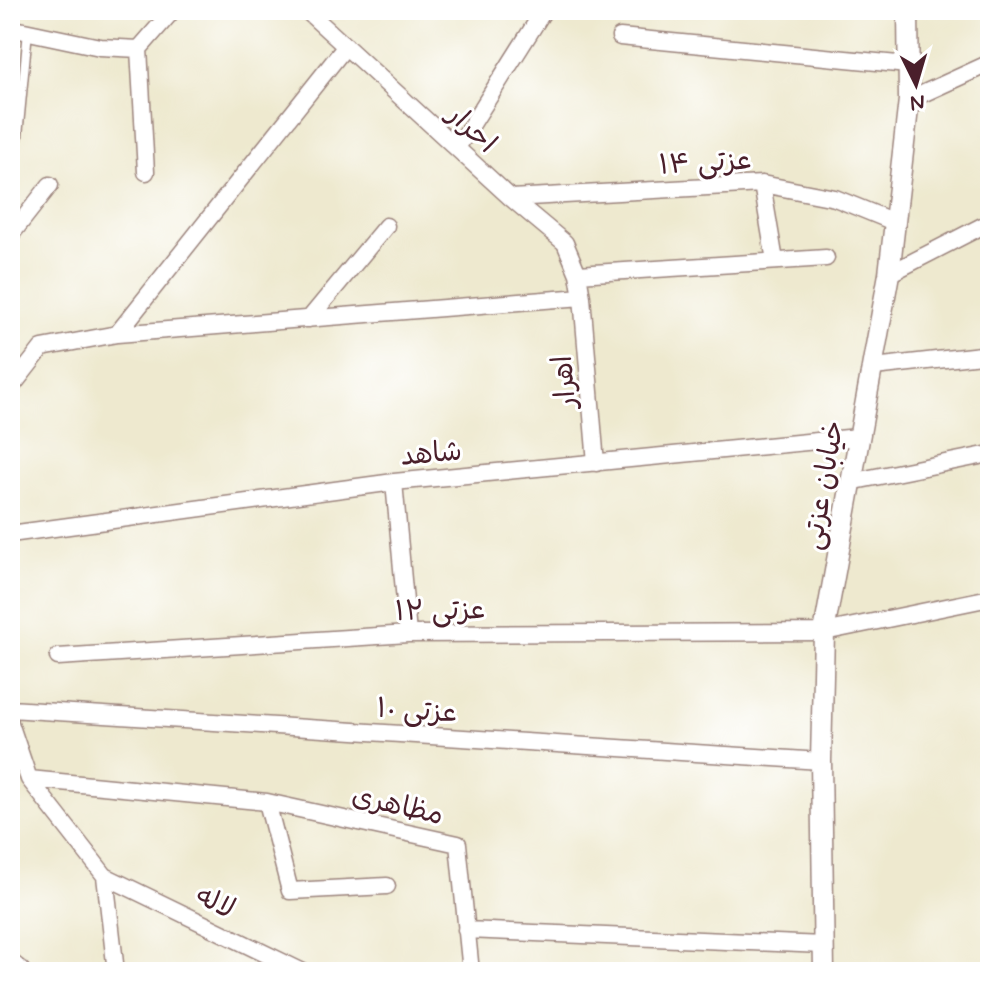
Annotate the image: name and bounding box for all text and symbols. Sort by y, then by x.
north arrow [876,44,956,124]
text: N [909,87,926,117]
street label: احرار [437,96,504,162]
street label: عزتی ۱۴ [658,143,752,184]
street label: اهرار [545,354,586,412]
street label: خیابان عزتی [795,418,854,553]
street label: شاهد [399,433,463,476]
street label: عزتی ۱۲ [395,592,486,631]
street label: عزتی ۱۰ [375,690,458,733]
street label: مظاهری [348,778,447,835]
street label: لاله [189,878,241,928]

